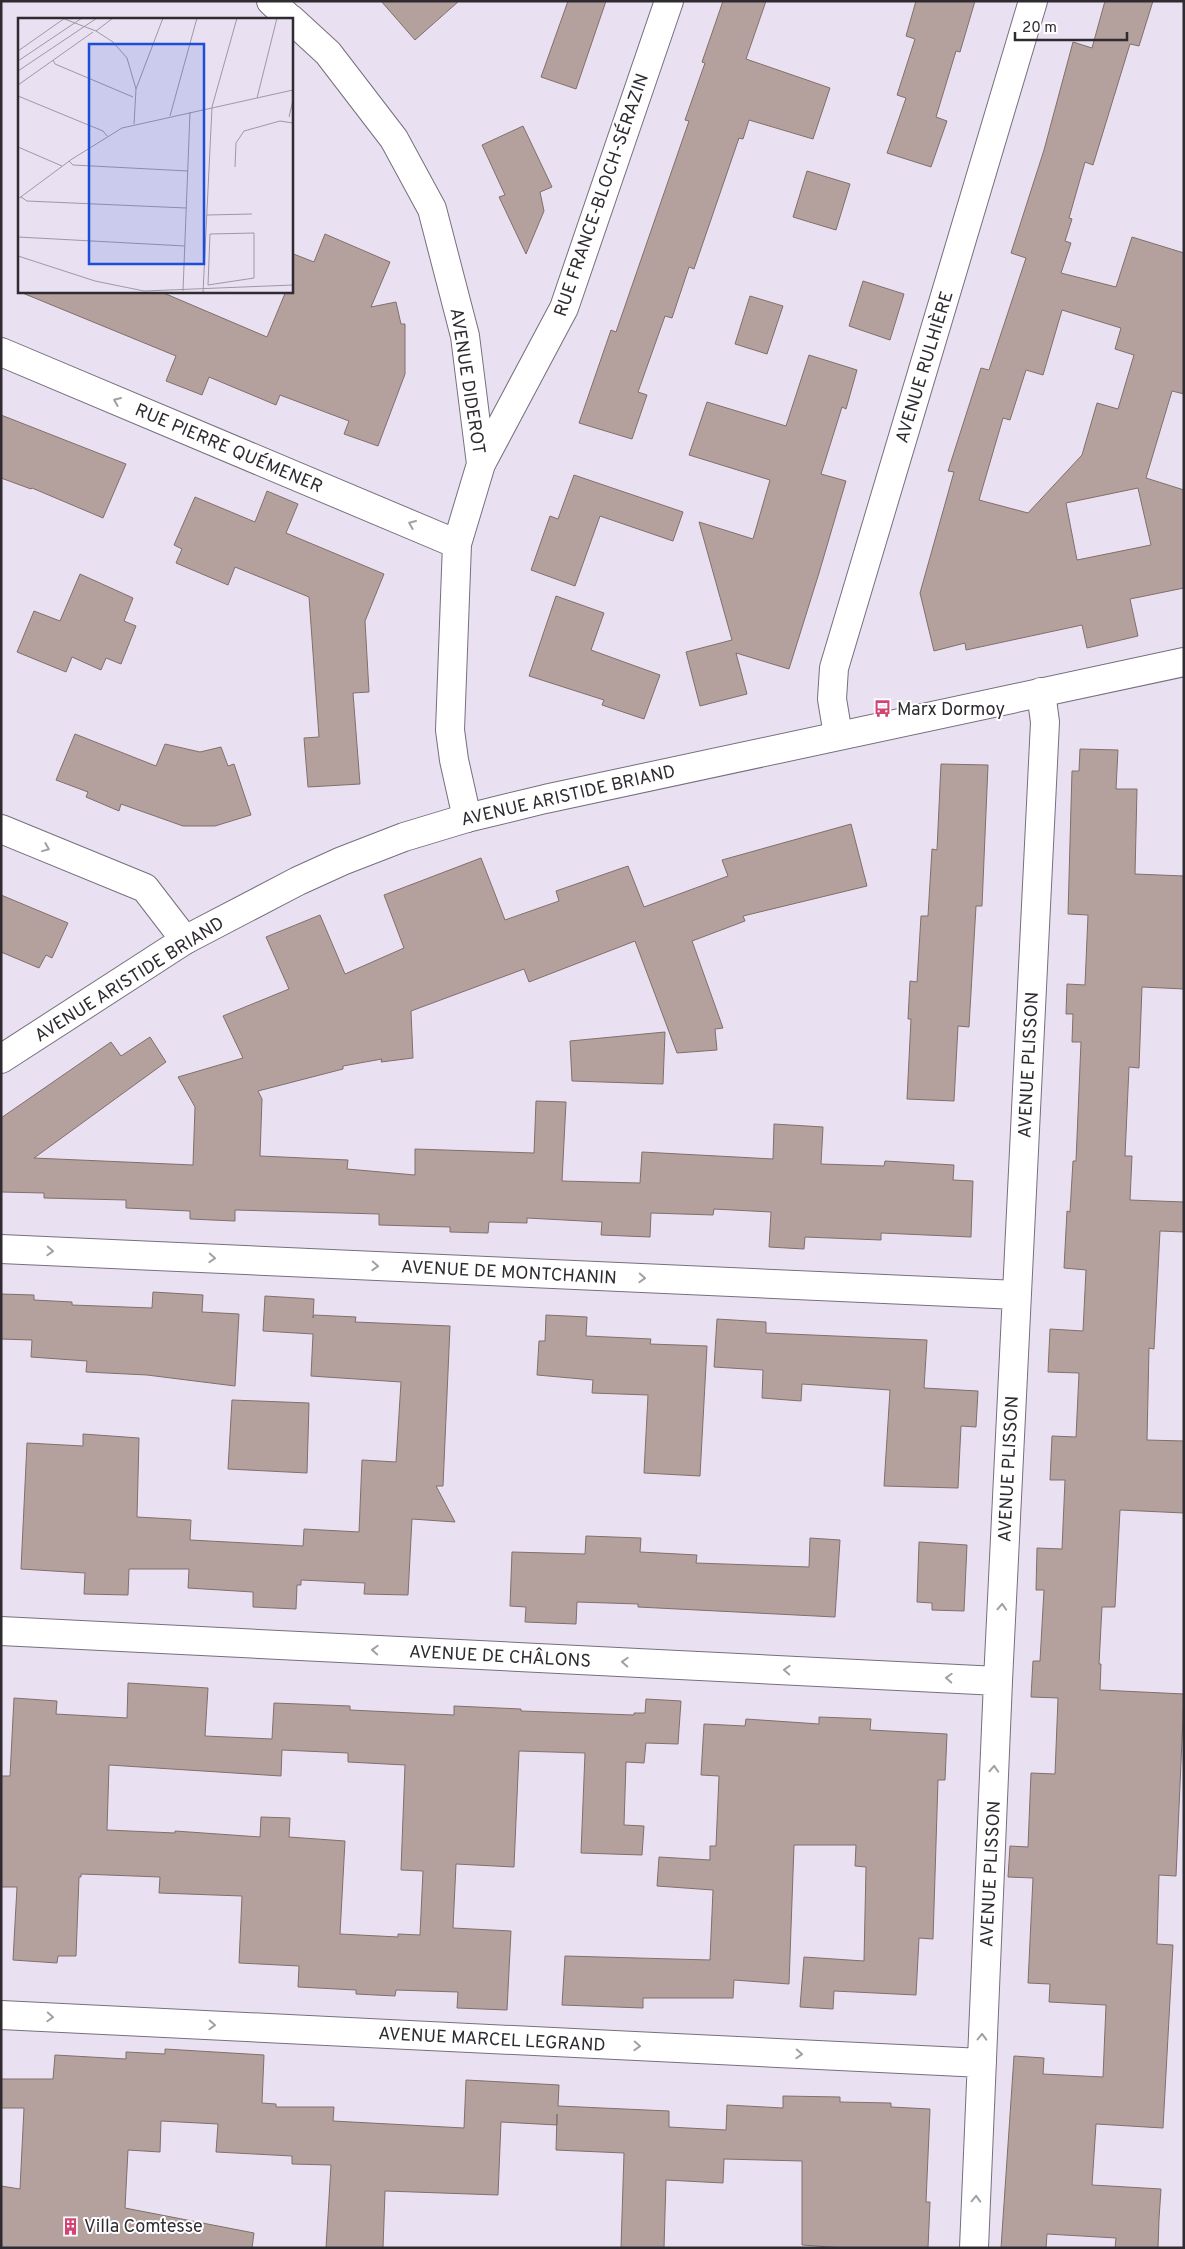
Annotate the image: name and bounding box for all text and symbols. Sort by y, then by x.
scale bar [1015,10,1128,42]
inset map [18,18,292,292]
text: 20 m [1022,19,1057,38]
street label: RUE FRANCE-BLOCH-SÉRAZIN [548,70,655,320]
street label: AVENUE RULHIÈRE [889,288,960,446]
street label: AVENUE DIDEROT [444,307,489,456]
one-way arrow [113,396,122,407]
street label: RUE PIERRE QUÉMENER [131,398,327,499]
one-way arrow [408,520,417,531]
bus stop icon: Marx Dormoy [873,699,893,719]
place label: Marx Dormoy [897,699,1005,722]
street label: AVENUE ARISTIDE BRIAND [459,761,678,832]
one-way arrow [41,841,50,852]
street label: AVENUE ARISTIDE BRIAND [31,912,229,1048]
street label: AVENUE PLISSON [1014,991,1045,1139]
one-way arrow [46,1245,54,1256]
one-way arrow [209,1253,217,1264]
street label: AVENUE DE MONTCHANIN [400,1256,617,1291]
one-way arrow [371,1261,379,1271]
one-way arrow [638,1273,646,1284]
street label: AVENUE PLISSON [994,1395,1025,1543]
one-way arrow [996,1603,1007,1611]
street label: AVENUE DE CHÂLONS [408,1639,592,1674]
one-way arrow [371,1644,379,1655]
one-way arrow [620,1657,628,1668]
one-way arrow [783,1665,791,1676]
one-way arrow [945,1673,953,1684]
one-way arrow [989,1765,1000,1773]
street label: AVENUE PLISSON [976,1800,1007,1948]
one-way arrow [46,2012,54,2023]
one-way arrow [209,2020,217,2031]
street label: AVENUE MARCEL LEGRAND [378,2023,606,2058]
one-way arrow [977,2032,988,2040]
one-way arrow [633,2041,641,2052]
one-way arrow [795,2049,803,2060]
one-way arrow [971,2195,982,2203]
building icon: Villa Comtesse [60,2216,80,2236]
place label: Villa Comtesse [84,2216,203,2239]

